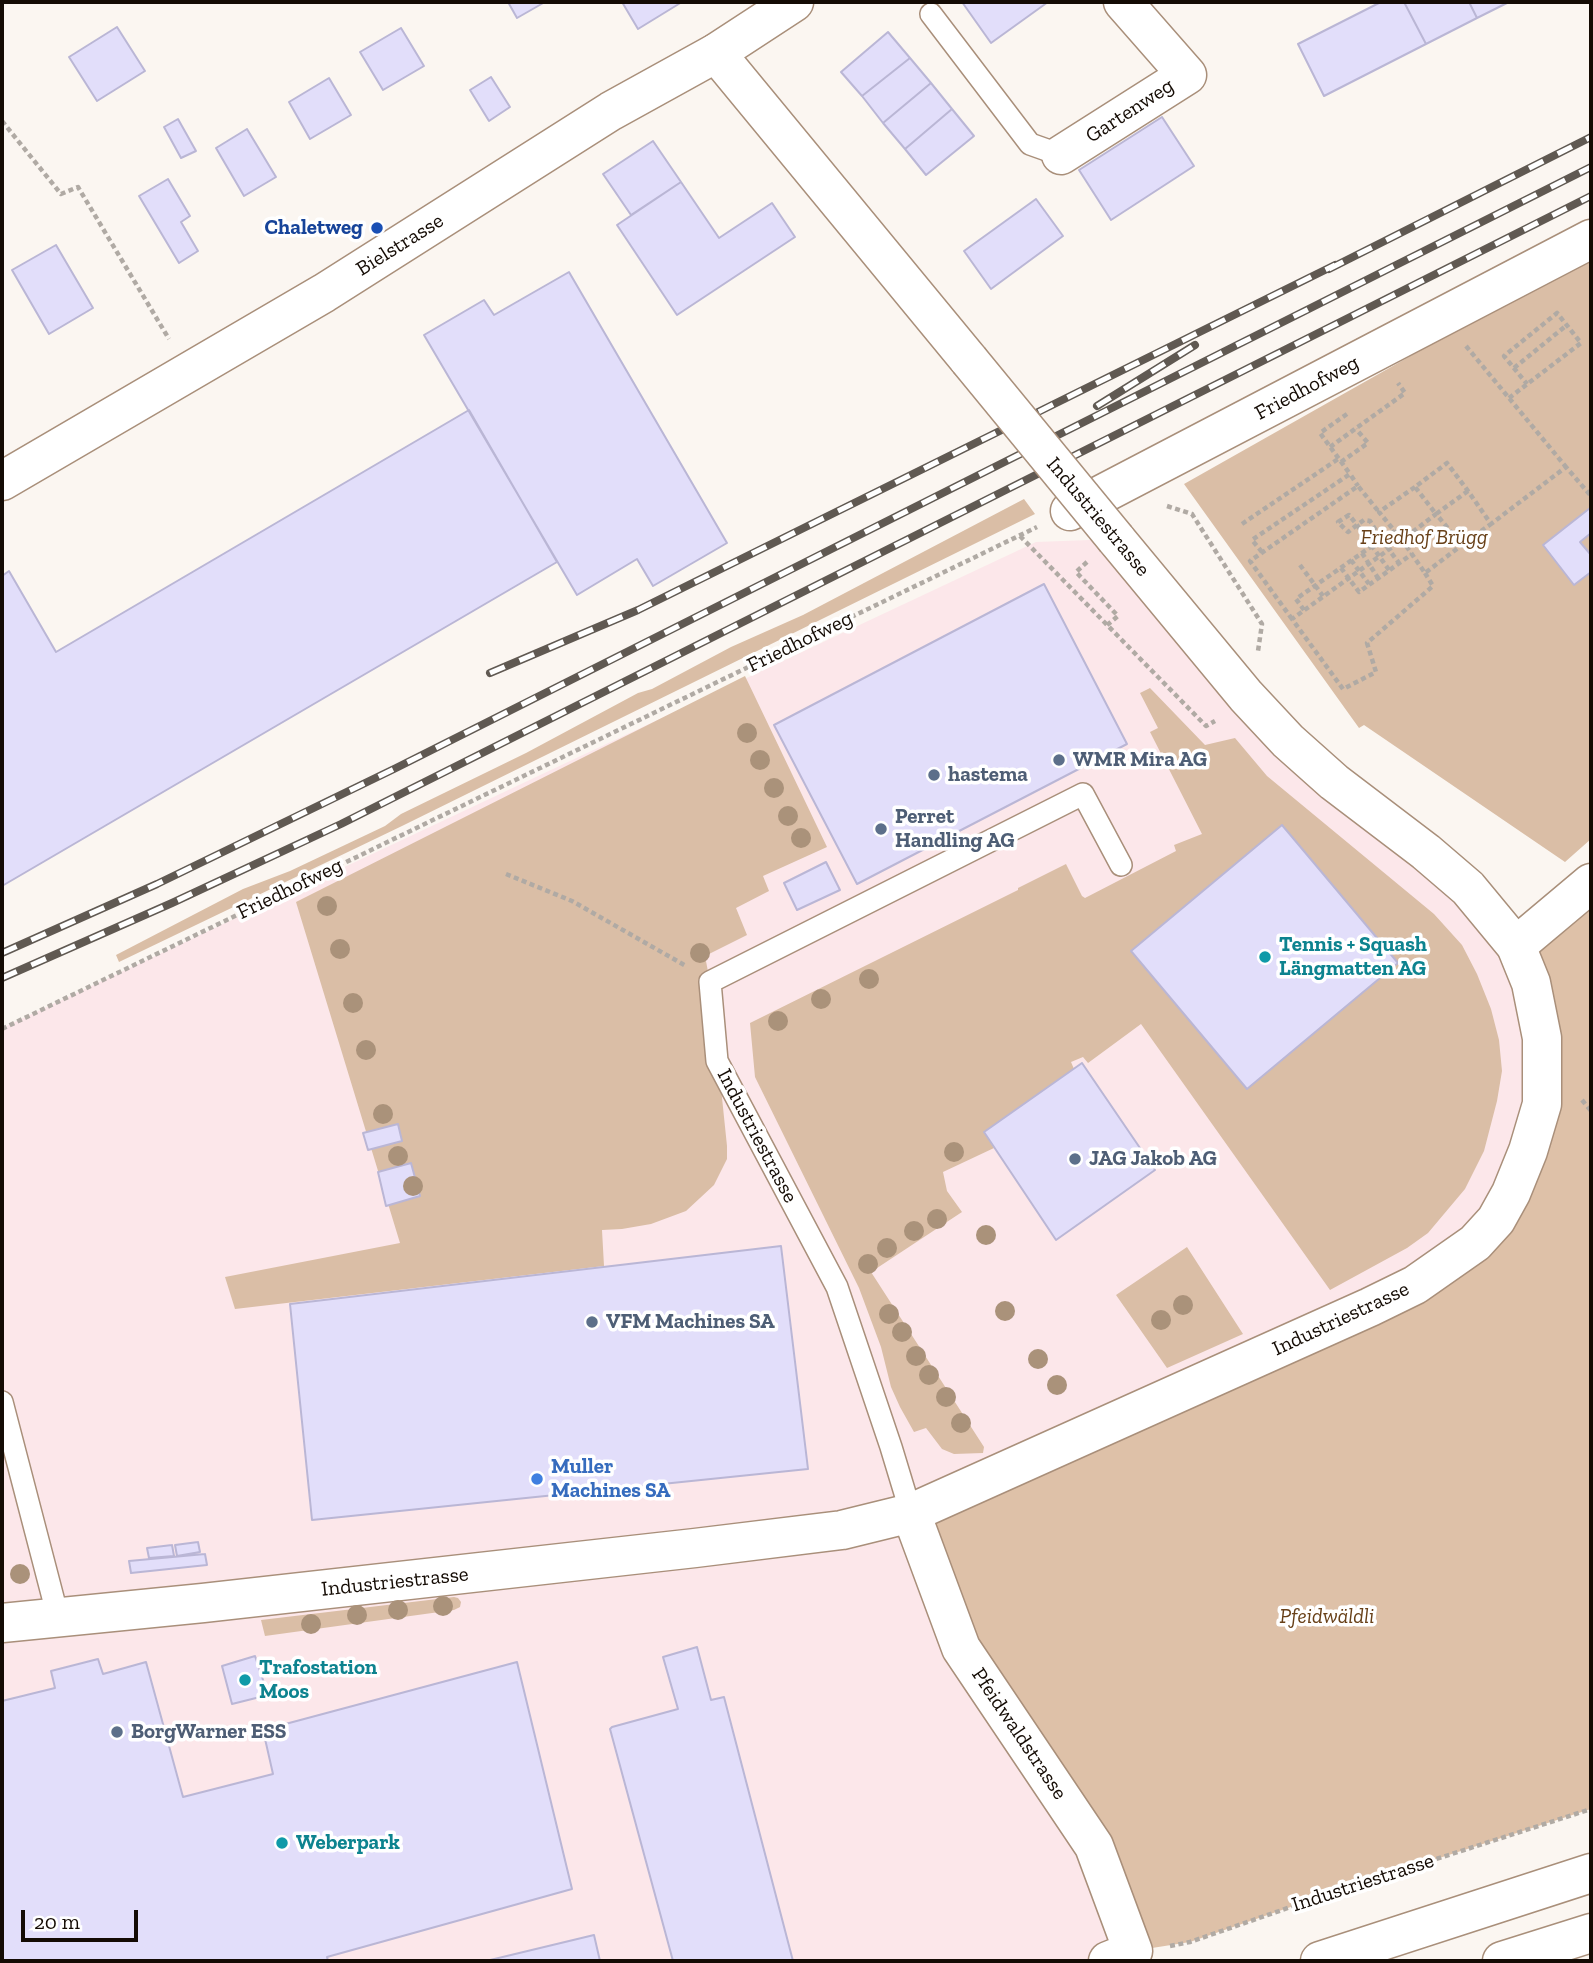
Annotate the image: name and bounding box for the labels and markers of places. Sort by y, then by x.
place label: Chaletweg [265,215,363,241]
marker: Chaletweg [369,220,385,236]
place label: WMR Mira AG [1073,747,1207,773]
marker: WMR Mira AG [1051,752,1067,768]
place label: hastema [948,762,1028,788]
marker: hastema [926,767,942,783]
place label: Perret Handling AG [895,804,1015,854]
marker: Perret Handling AG [873,821,889,837]
place label: Tennis + Squash Längmatten AG [1279,932,1427,982]
marker: Tennis + Squash Längmatten AG [1257,949,1273,965]
place label: JAG Jakob AG [1089,1146,1217,1172]
marker: JAG Jakob AG [1067,1151,1083,1167]
place label: VFM Machines SA [606,1309,775,1335]
marker: VFM Machines SA [584,1314,600,1330]
place label: Muller Machines SA [551,1454,670,1504]
marker: Muller Machines SA [529,1471,545,1487]
place label: Trafostation Moos [259,1655,377,1705]
marker: Trafostation Moos [237,1672,253,1688]
place label: BorgWarner ESS [131,1719,287,1745]
marker: BorgWarner ESS [109,1724,125,1740]
place label: Weberpark [296,1830,400,1856]
marker: Weberpark [274,1835,290,1851]

